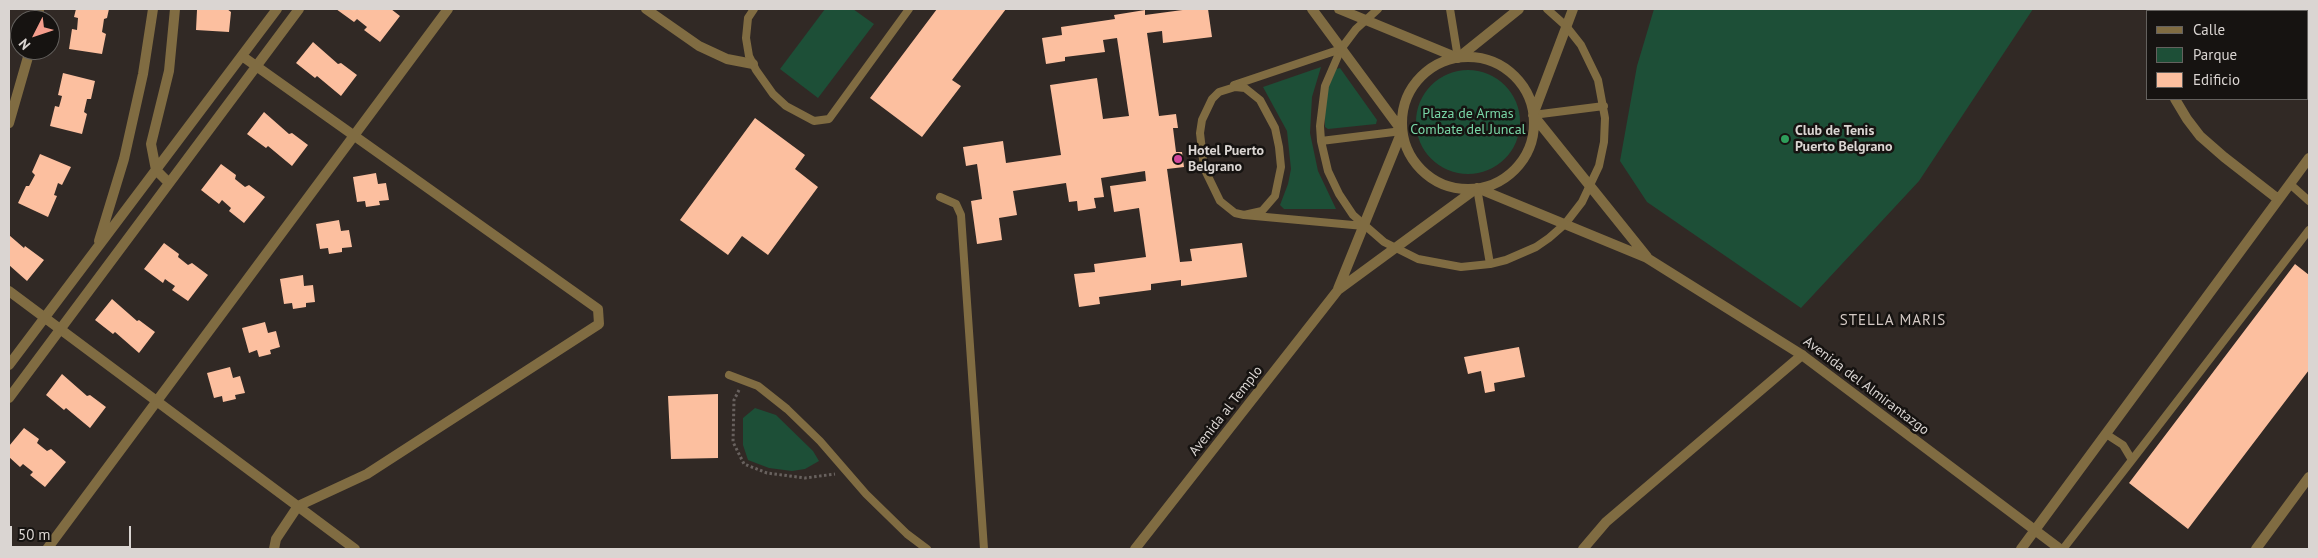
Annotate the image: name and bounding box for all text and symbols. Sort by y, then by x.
north arrow [10,10,60,60]
legend [2146,10,2308,100]
text: Calle [2193,20,2225,39]
text: N [15,35,34,54]
text: Parque [2193,45,2237,64]
text: Edificio [2193,70,2240,89]
park label: Plaza de Armas Combate del Juncal [1410,106,1526,138]
place label: Club de Tenis Puerto Belgrano [1795,123,1892,156]
marker: Club de Tenis Puerto Belgrano [1779,133,1791,145]
place label: Hotel Puerto Belgrano [1188,143,1264,176]
marker: Hotel Puerto Belgrano [1172,153,1184,165]
district label: STELLA MARIS [1838,312,1948,330]
street label: Avenida del Almirantazgo [1800,333,1932,439]
street label: Avenida al Templo [1186,363,1266,459]
scale bar [12,516,134,548]
text: 50 m [18,525,51,544]

